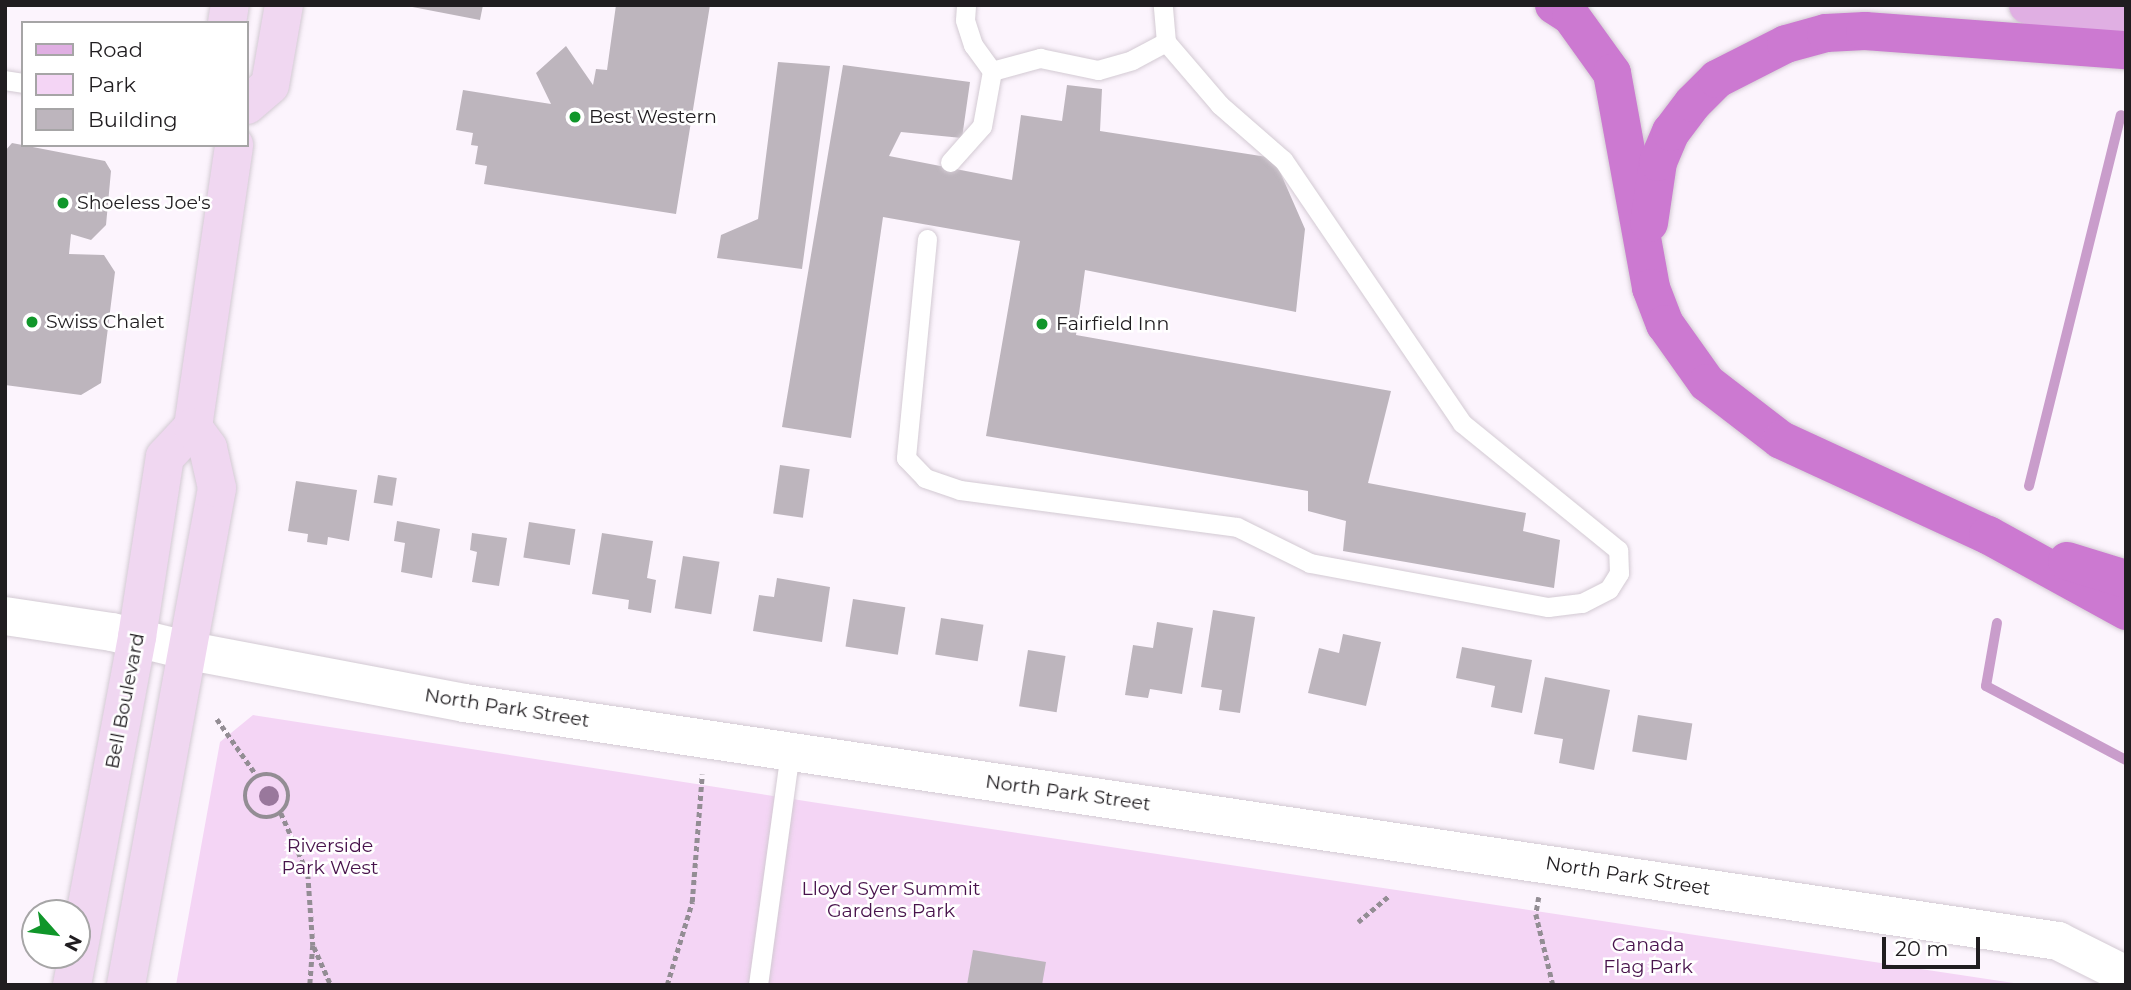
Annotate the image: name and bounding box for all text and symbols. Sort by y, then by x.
legend [21,21,248,147]
text: Road [88,37,143,62]
text: Park [88,72,136,97]
place label: Best Western [589,106,717,128]
text: Building [88,107,178,132]
marker: Best Western [567,109,583,125]
place label: Shoeless Joe's [77,192,211,214]
marker: Shoeless Joe's [55,195,71,211]
place label: Swiss Chalet [46,311,165,333]
place label: Fairfield Inn [1056,313,1169,335]
marker: Swiss Chalet [24,314,40,330]
marker: Fairfield Inn [1034,316,1050,332]
street label: Bell Boulevard [101,631,149,771]
street label: North Park Street [423,684,591,732]
street label: North Park Street [984,770,1152,816]
park label: Riverside Park West [282,835,378,879]
street label: North Park Street [1544,852,1712,900]
park label: Lloyd Syer Summit Gardens Park [801,878,981,922]
north arrow [21,899,91,969]
scale bar [1886,923,1984,967]
text: N [59,931,87,955]
park label: Canada Flag Park [1603,934,1693,978]
text: 20 m [1895,936,1949,961]

